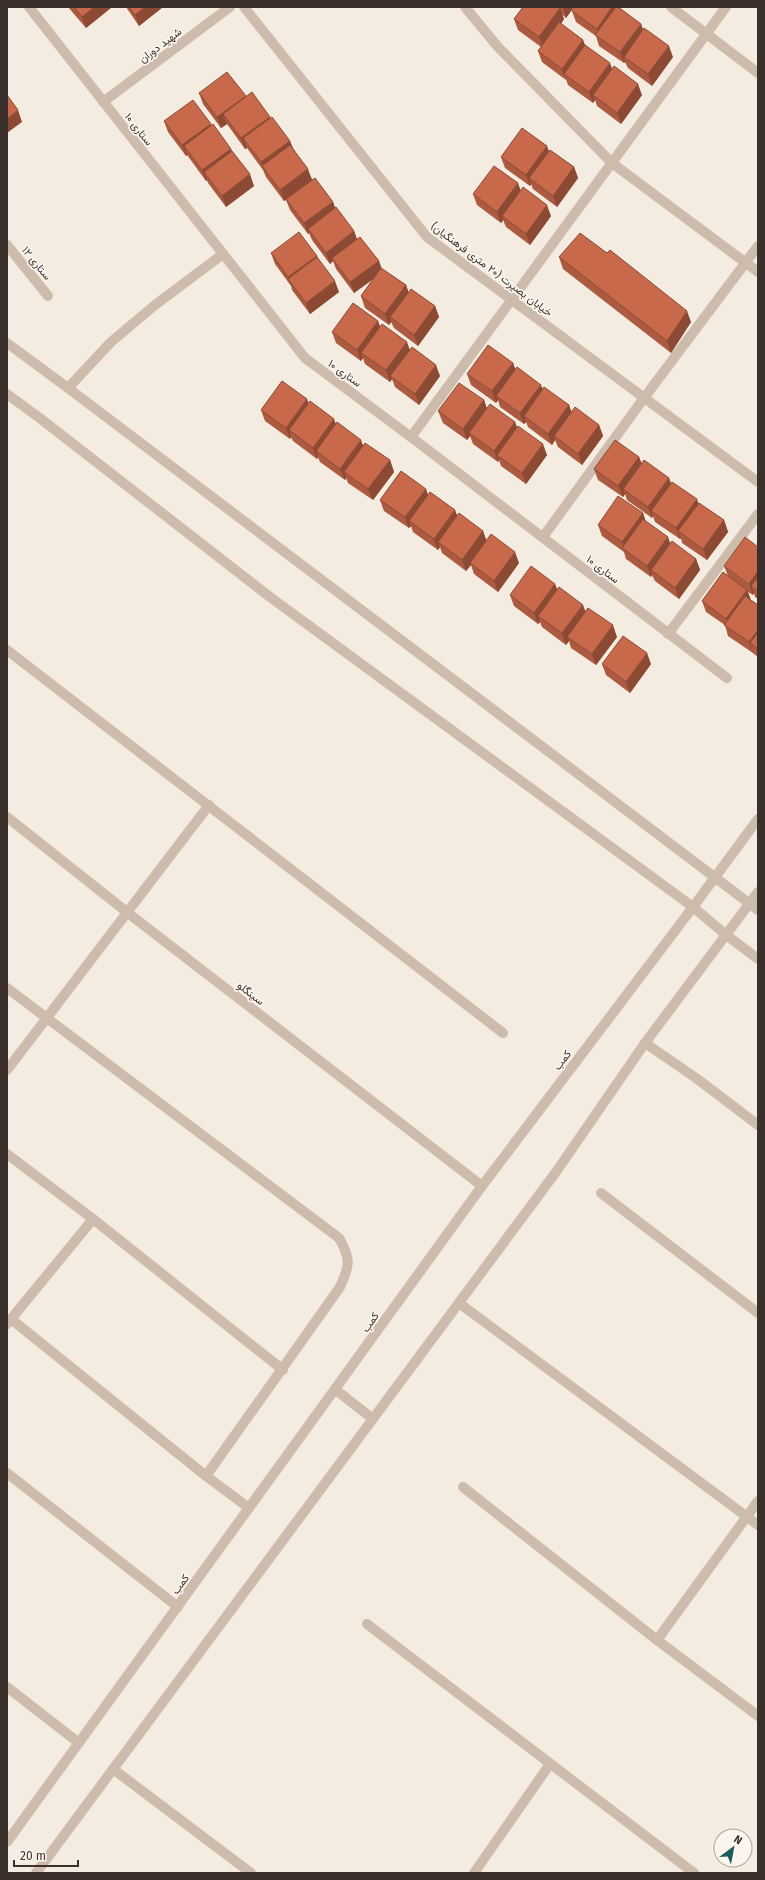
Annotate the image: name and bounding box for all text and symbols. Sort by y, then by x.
street label: شهید دوران [136,25,184,66]
street label: ستاری ۱۰ [122,110,156,149]
street label: خیابان بصیرت (۲۰ متری فرهنگیان) [428,219,555,319]
street label: ستاری ۱۲ [19,244,54,283]
street label: ستاری ۱۰ [325,357,364,390]
street label: ستاری ۱۰ [584,553,622,586]
street label: سینگلو [235,979,267,1008]
street label: کمب [551,1048,574,1073]
street label: کمب [359,1310,382,1335]
street label: کمب [169,1572,192,1597]
north arrow [713,1828,753,1868]
text: N [731,1832,745,1847]
scale bar [14,1842,78,1868]
text: 20 m [20,1849,46,1863]

